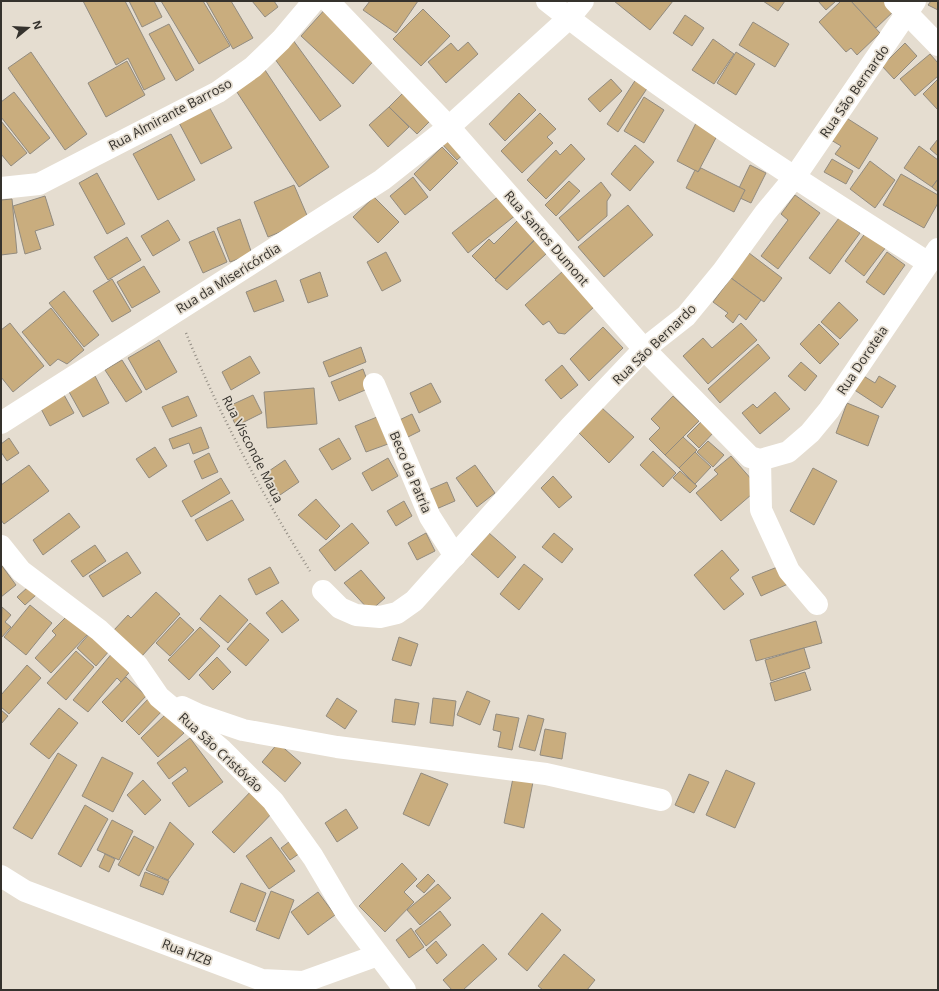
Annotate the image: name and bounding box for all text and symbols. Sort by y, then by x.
north arrow [8,8,48,48]
text: N [29,18,47,31]
street label: Rua São Bernardo [815,41,893,141]
street label: Rua Almirante Barroso [105,74,235,154]
street label: Rua Santos Dumont [501,187,594,290]
street label: Rua da Misericórdia [172,239,284,317]
street label: Rua São Bernardo [608,299,700,388]
street label: Rua Doroteia [832,322,892,398]
street label: Rua Visconde Maua [218,392,288,506]
street label: Beco da Patria [386,428,436,516]
street label: Rua São Cristóvão [175,708,267,796]
street label: Rua HZB [159,934,215,970]

